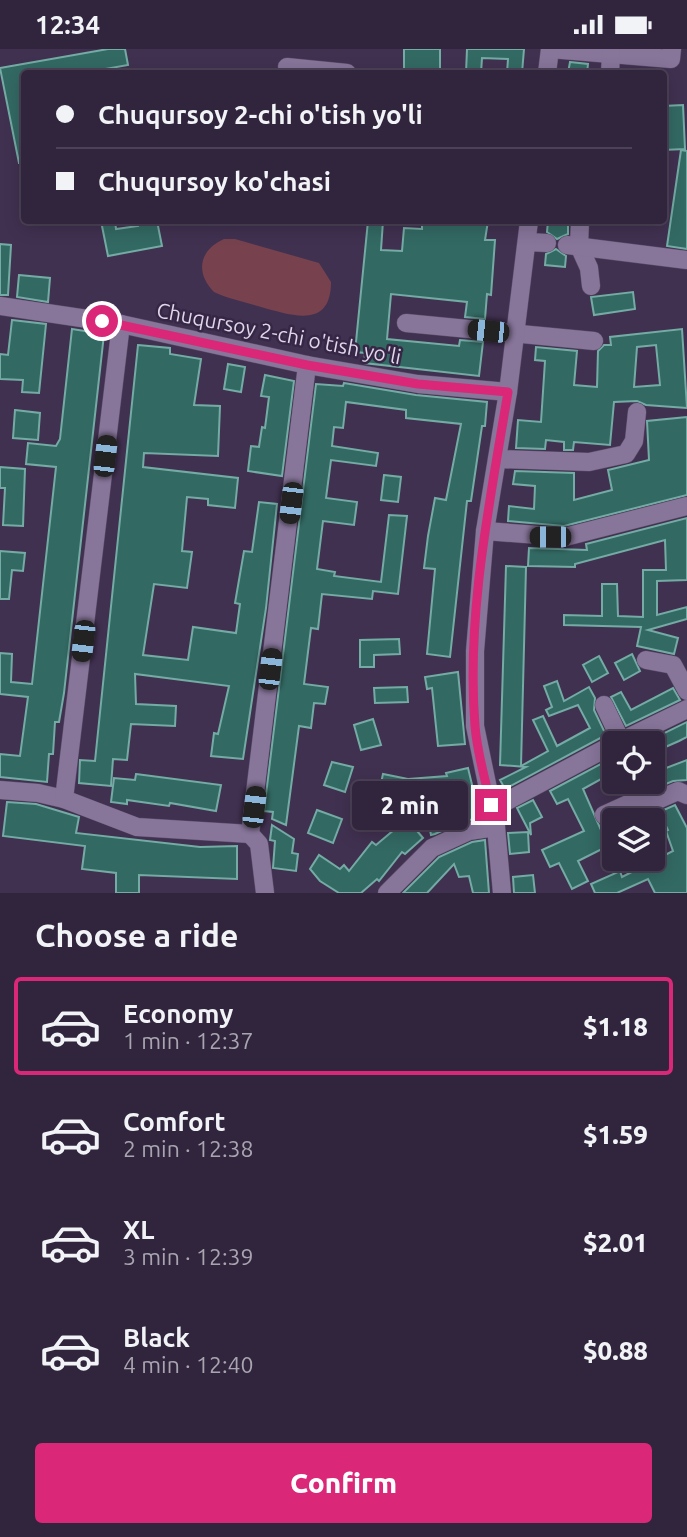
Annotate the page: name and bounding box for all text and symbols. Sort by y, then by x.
text: 12:34 [35,10,100,39]
text: Chuqursoy 2-chi o'tish yo'li [98,100,423,129]
text: Chuqursoy ko'chasi [98,167,331,196]
street label: Chuqursoy 2-chi o'tish yo'li [155,297,403,369]
route start [86,305,118,337]
car [467,318,510,344]
car [93,434,118,478]
car [279,481,304,525]
car [530,527,572,548]
car [71,619,96,663]
car [258,647,283,691]
map controls [602,731,665,871]
button: locate [602,731,665,794]
callout: 2 min [351,781,466,829]
car [242,785,267,829]
route end [475,789,507,821]
text: 2 min [381,793,439,818]
button: layers [602,808,665,871]
text: Choose a ride [35,917,238,953]
icon: car [39,995,102,1058]
text: Economy [123,999,233,1028]
text: $1.18 [583,1012,648,1041]
text: 1 min · 12:37 [123,1028,254,1053]
icon: car [39,1103,102,1166]
text: Comfort [123,1107,226,1136]
text: $1.59 [583,1120,648,1149]
text: 2 min · 12:38 [123,1136,254,1161]
icon: car [39,1211,102,1274]
text: XL [123,1215,154,1244]
text: $2.01 [583,1228,648,1257]
text: 3 min · 12:39 [123,1244,254,1269]
icon: car [39,1319,102,1382]
text: Black [123,1323,190,1352]
text: $0.88 [583,1336,648,1365]
text: 4 min · 12:40 [123,1352,254,1377]
button: Confirm [35,1443,652,1523]

